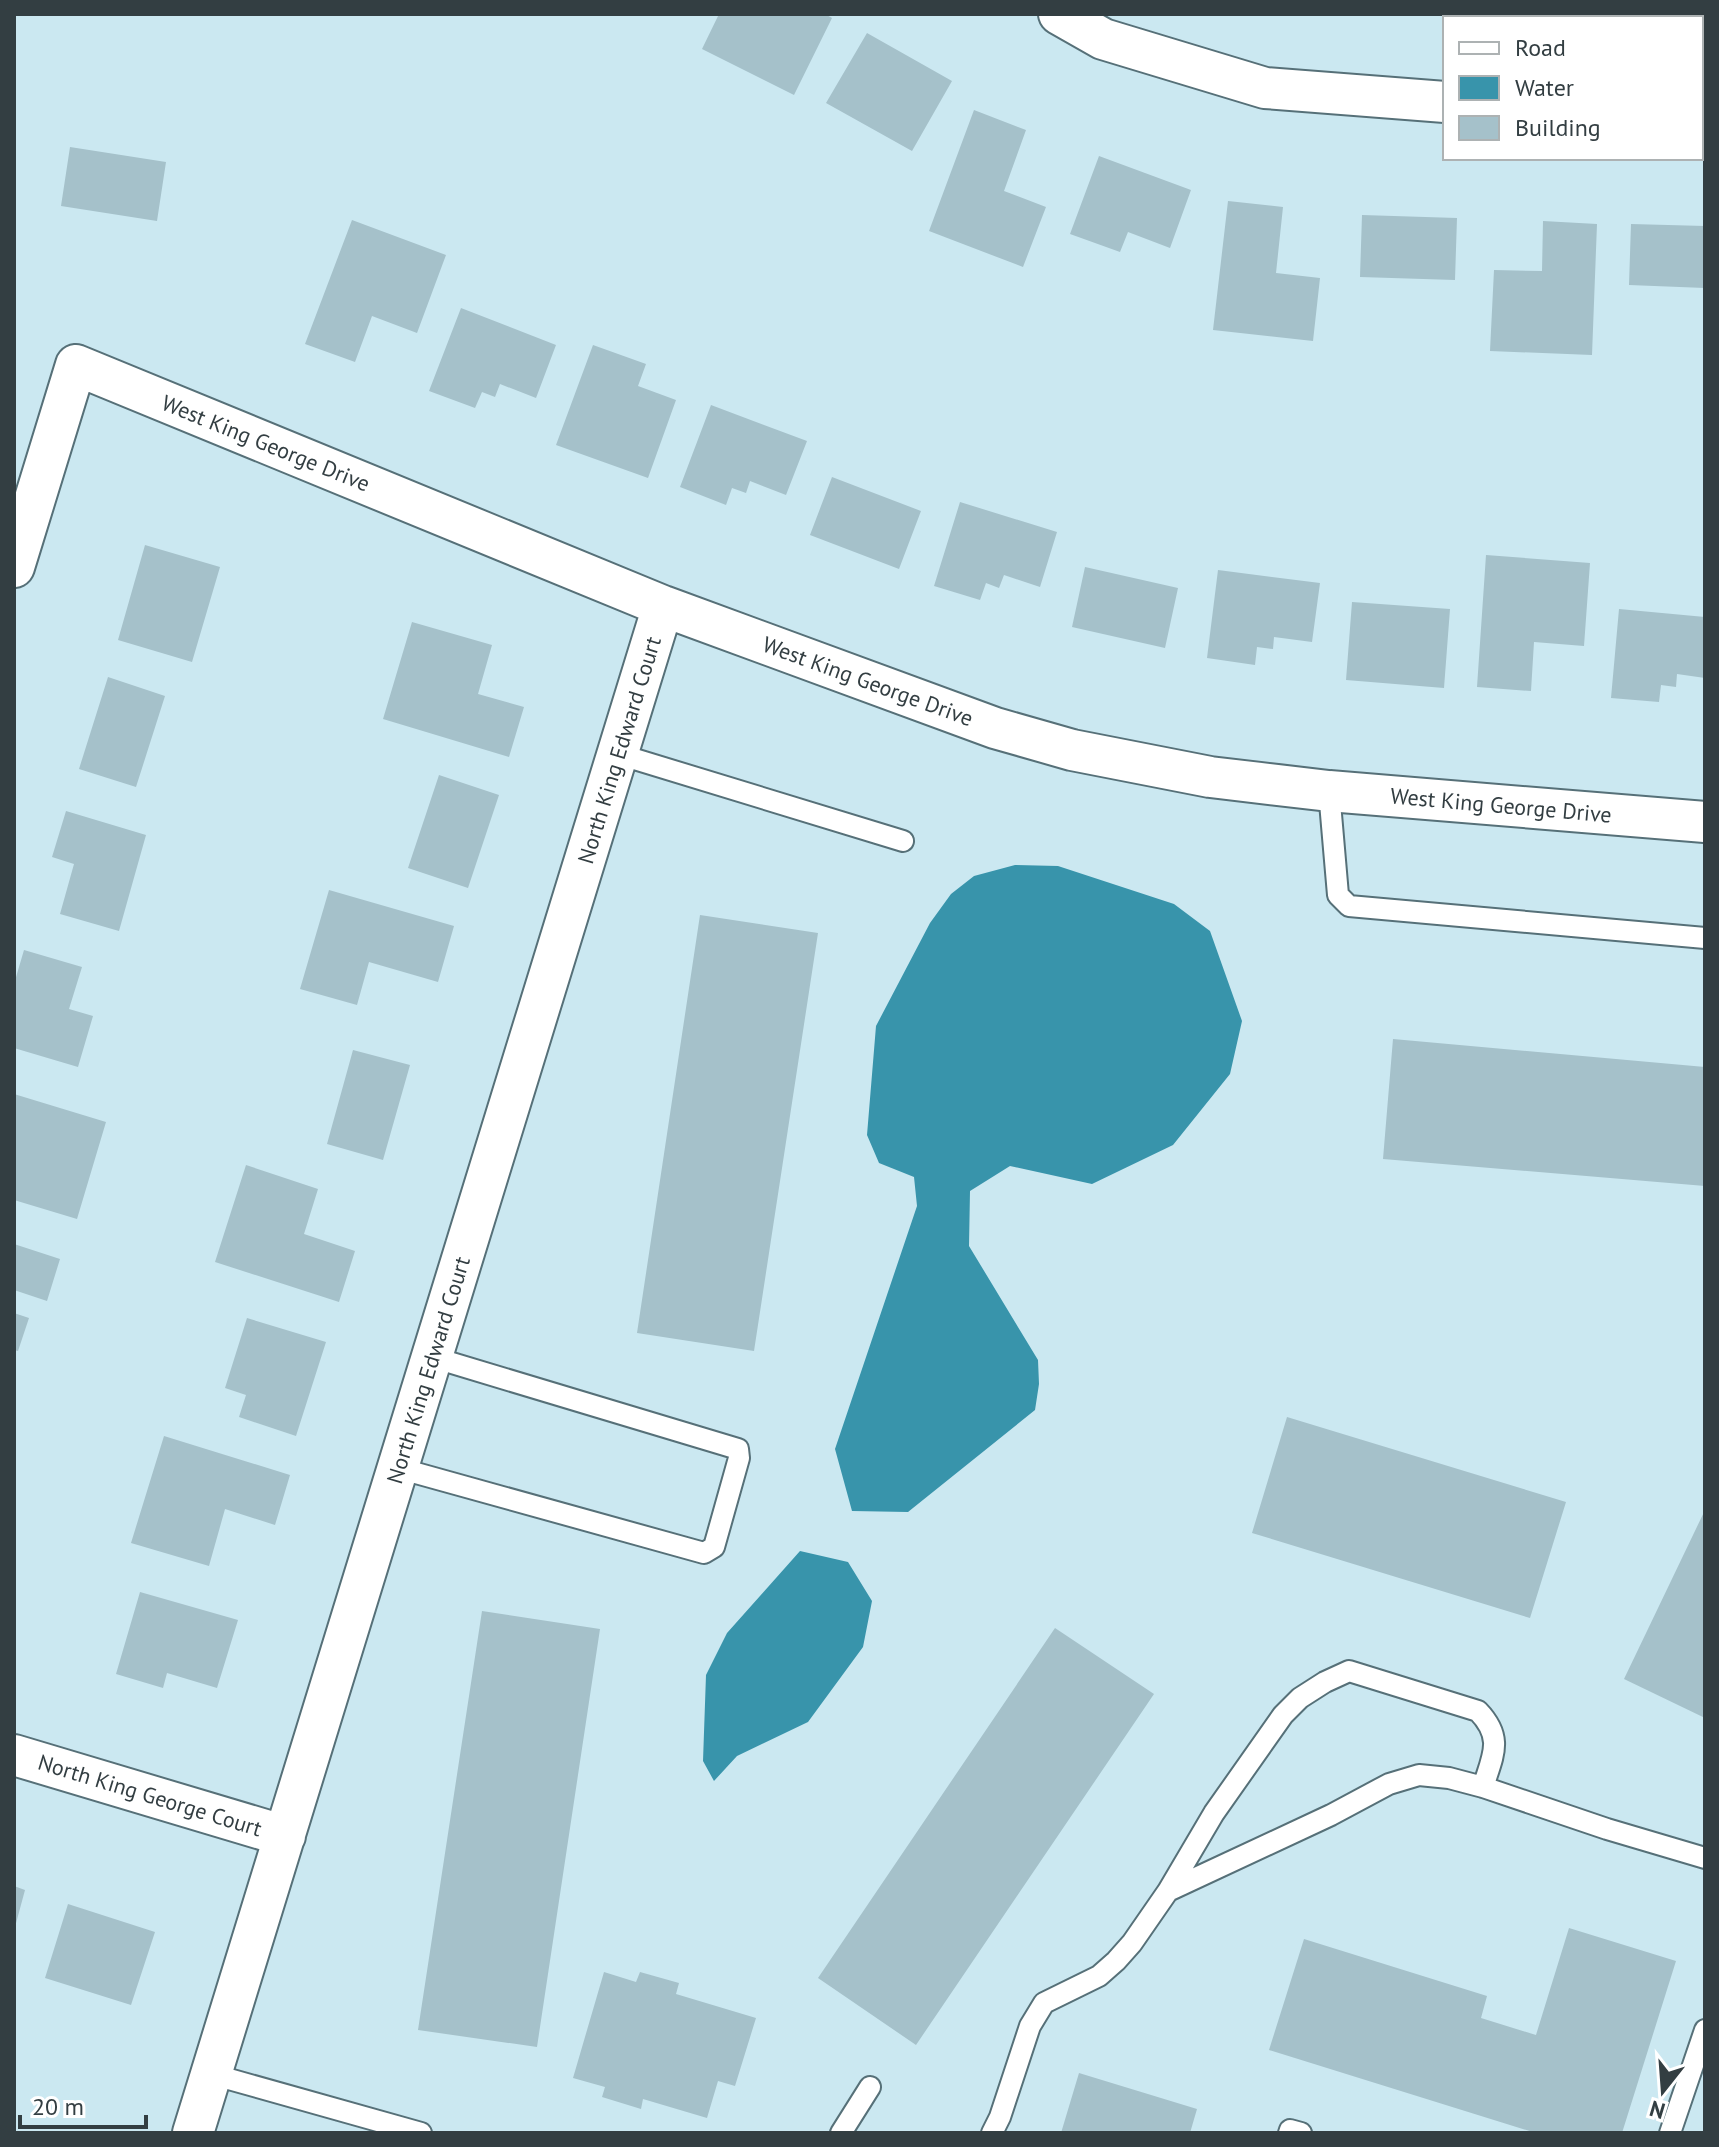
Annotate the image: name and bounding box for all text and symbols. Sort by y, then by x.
legend [1443,16,1703,160]
text: Road [1515,32,1566,63]
text: Water [1515,72,1574,103]
text: Building [1515,112,1601,143]
street label: West King George Drive [158,388,374,498]
street label: West King George Drive [759,630,977,732]
street label: North King Edward Court [571,633,667,867]
street label: West King George Drive [1389,781,1613,829]
street label: North King Edward Court [380,1253,476,1487]
street label: North King George Court [35,1748,266,1843]
north arrow [1623,2051,1703,2131]
scale bar [20,2079,146,2129]
text: 20 m [32,2091,84,2122]
text: N [1646,2095,1668,2126]

